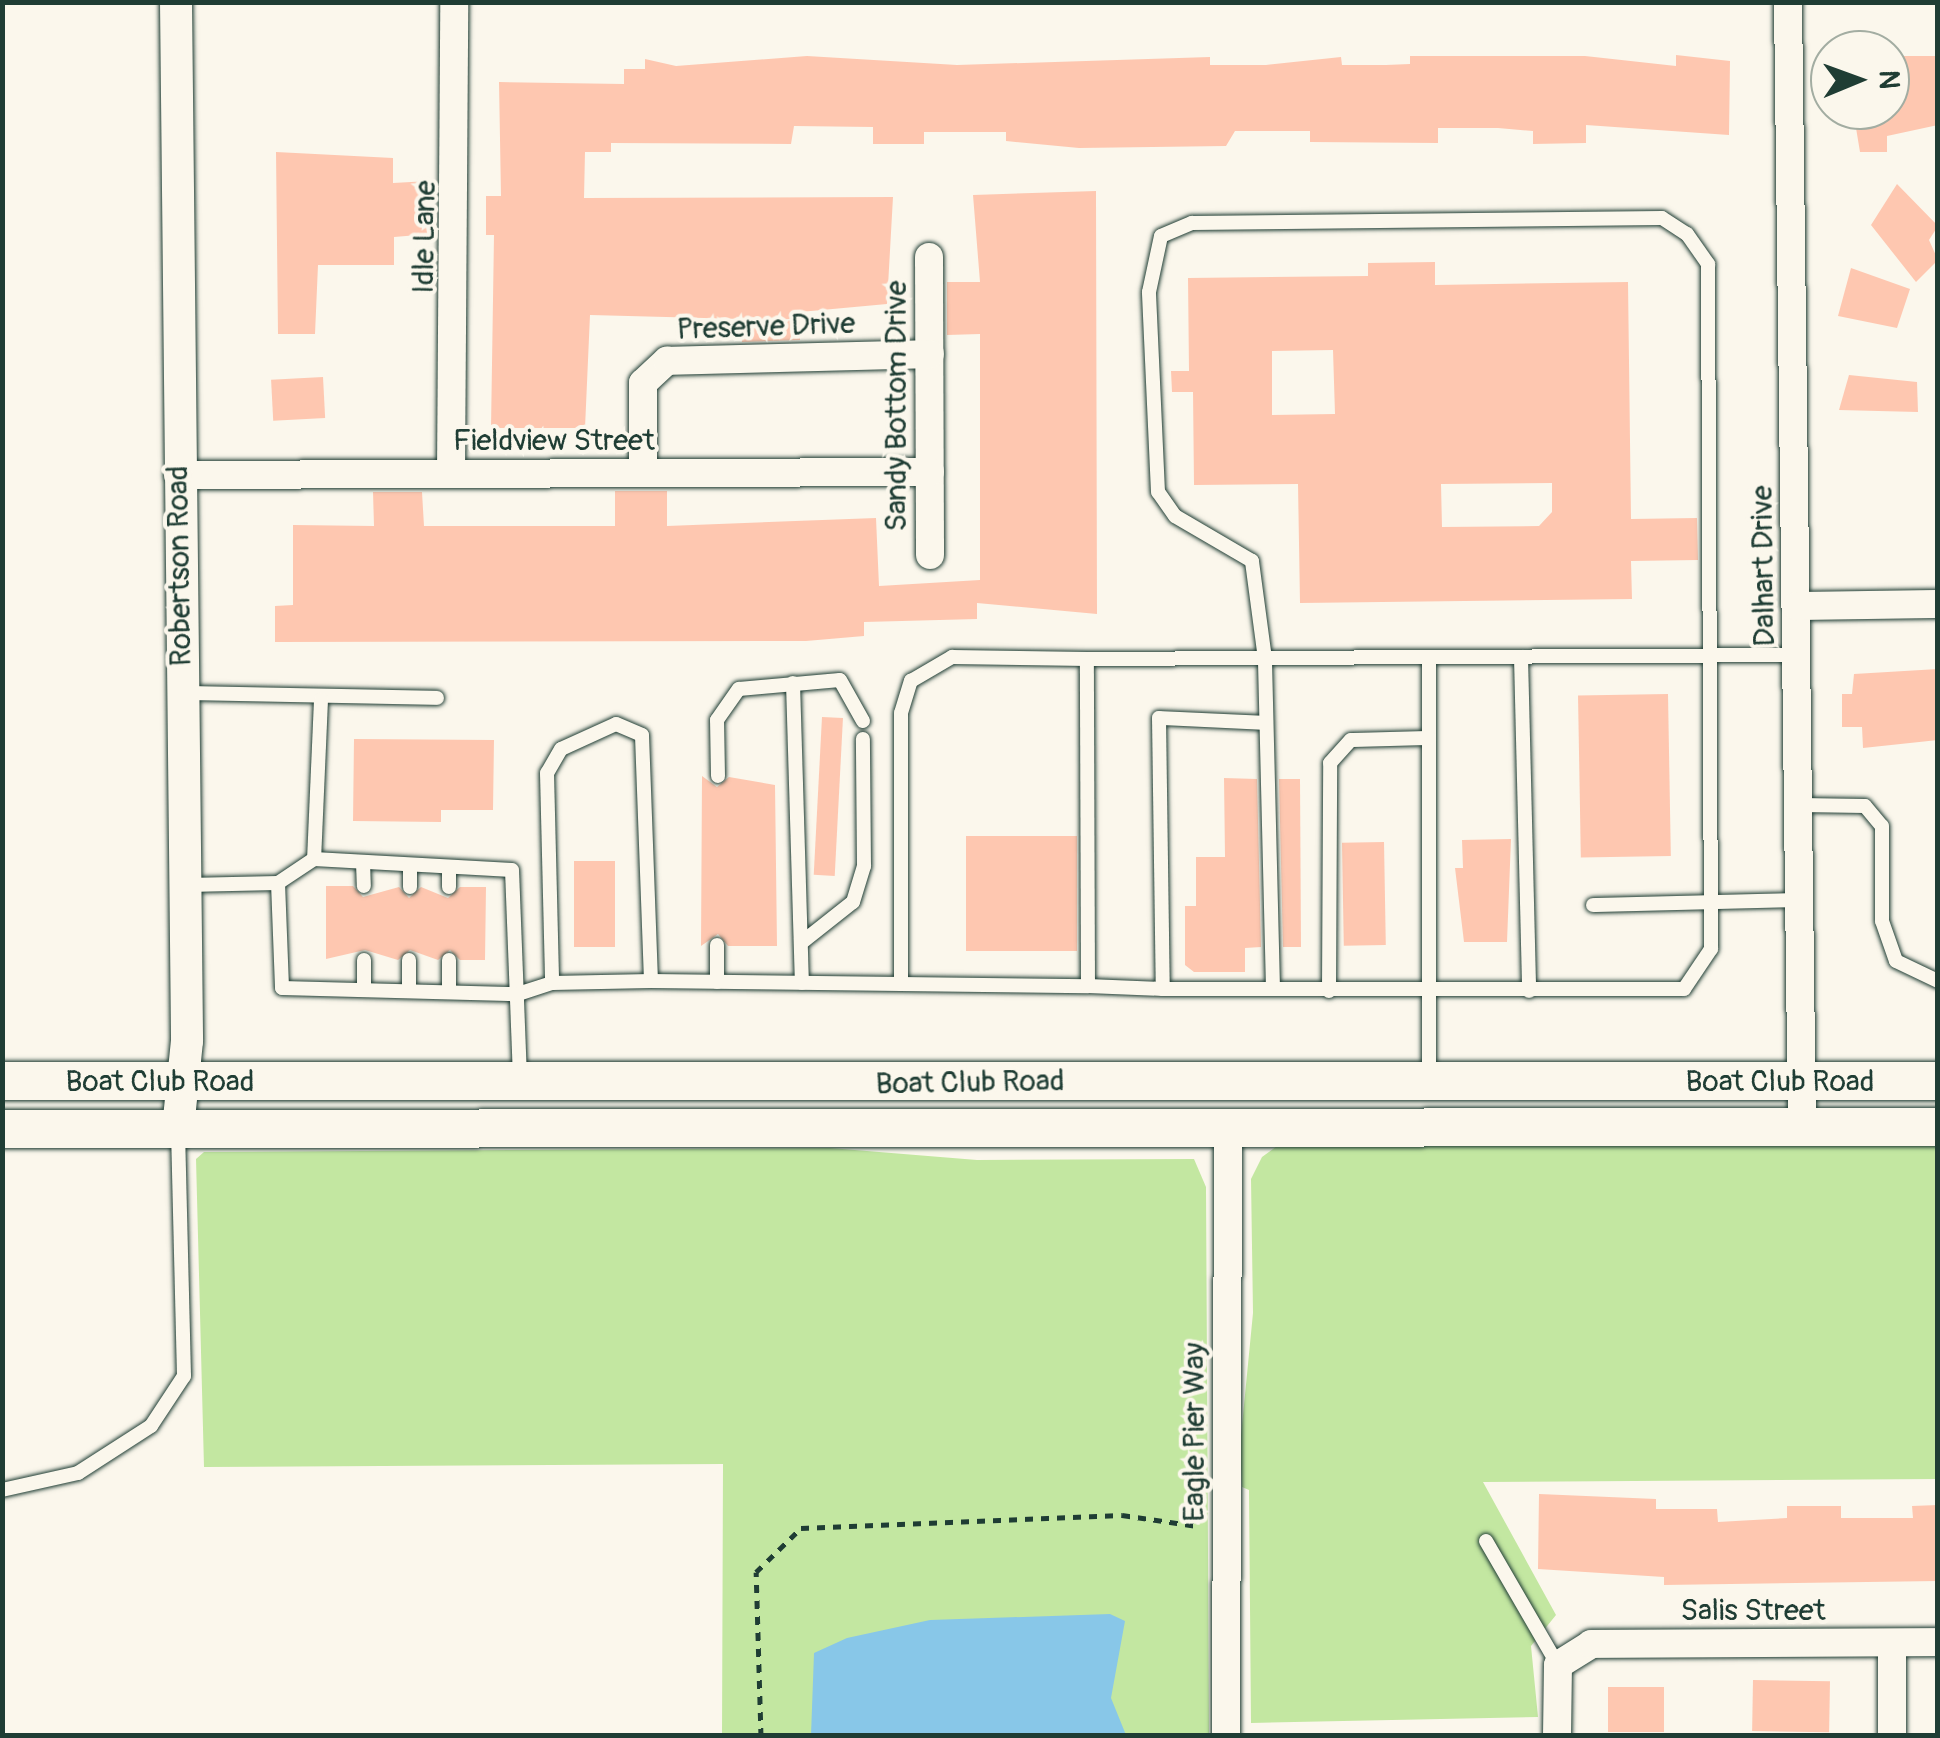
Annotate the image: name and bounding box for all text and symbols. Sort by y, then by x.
north arrow [1810,30,1910,130]
text: N [1871,70,1906,89]
street label: Idle Lane [406,180,444,294]
street label: Sandy Bottom Drive [879,280,915,532]
street label: Preserve Drive [676,306,856,348]
street label: Fieldview Street [453,423,655,459]
street label: Robertson Road [160,465,200,667]
street label: Dalhart Drive [1745,485,1783,647]
street label: Boat Club Road [875,1063,1065,1103]
street label: Boat Club Road [66,1064,254,1100]
street label: Boat Club Road [1686,1064,1874,1100]
street label: Eagle Pier Way [1177,1342,1213,1522]
street label: Salis Street [1680,1593,1826,1629]

